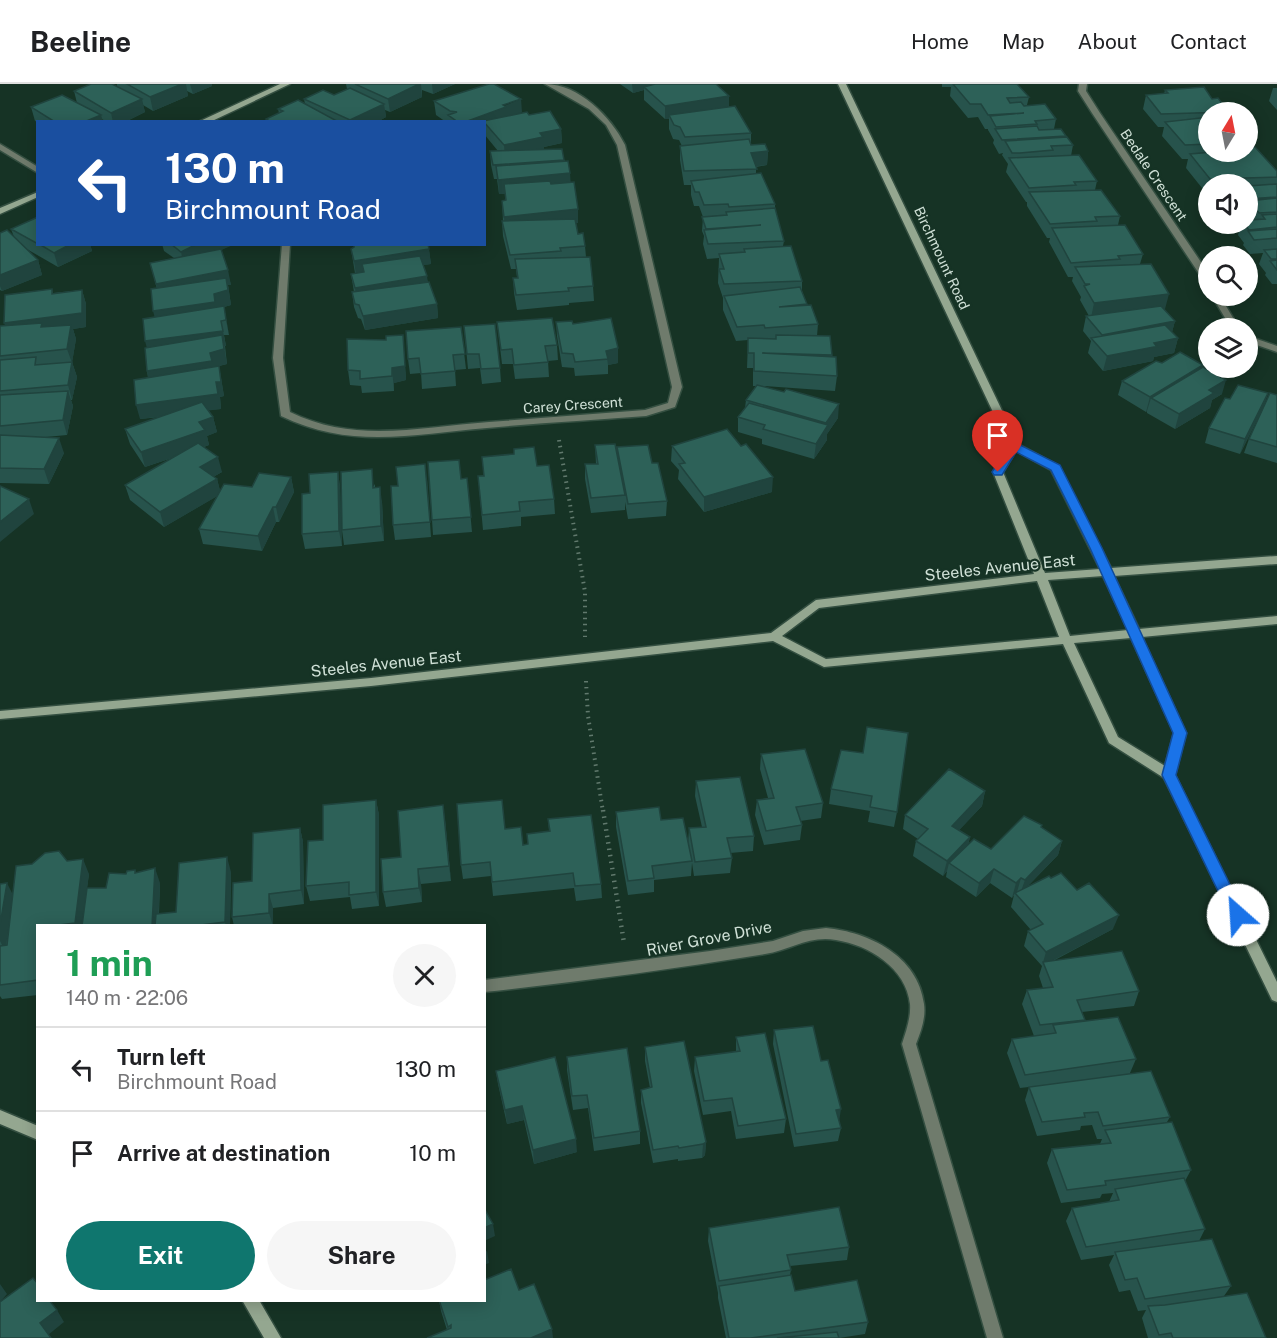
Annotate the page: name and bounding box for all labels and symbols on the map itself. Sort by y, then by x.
north arrow [1198,102,1258,162]
street label: Bedale Crescent [1117,126,1191,224]
street label: Birchmount Road [911,204,973,312]
street label: Carey Crescent [523,394,623,416]
pin [972,410,1023,472]
street label: Steeles Avenue East [924,550,1076,585]
street label: Steeles Avenue East [310,646,462,681]
position arrow [1206,883,1270,947]
street label: River Grove Drive [645,917,774,960]

